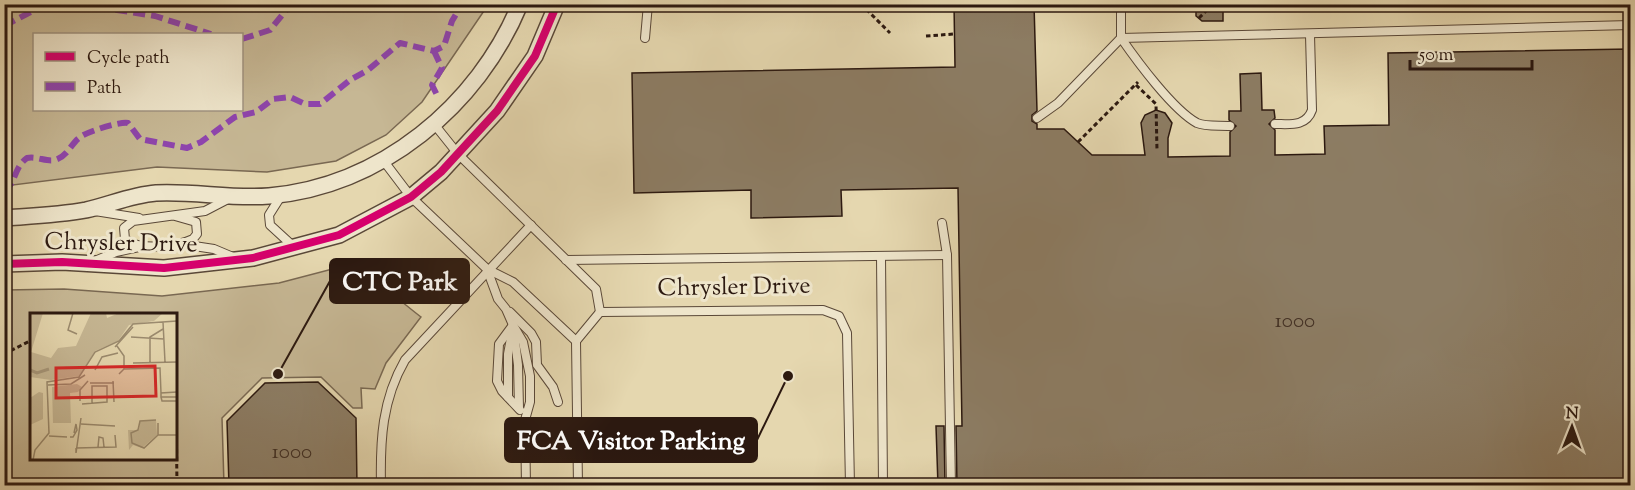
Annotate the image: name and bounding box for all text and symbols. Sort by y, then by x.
legend [33,33,243,111]
scale bar [1410,33,1532,71]
text: 50 m [1418,43,1454,69]
text: Cycle path [87,46,170,72]
text: Path [87,76,122,102]
street label: Chrysler Drive [44,226,198,262]
callout: CTC Park [330,259,469,303]
text: CTC Park [342,265,459,302]
street label: Chrysler Drive [657,270,811,306]
house number: 1000 [1275,307,1315,337]
inset map [30,313,177,460]
north arrow [1542,397,1602,457]
text: N [1566,403,1579,426]
callout: FCA Visitor Parking [505,418,757,462]
text: FCA Visitor Parking [517,424,746,461]
house number: 1000 [272,438,312,468]

